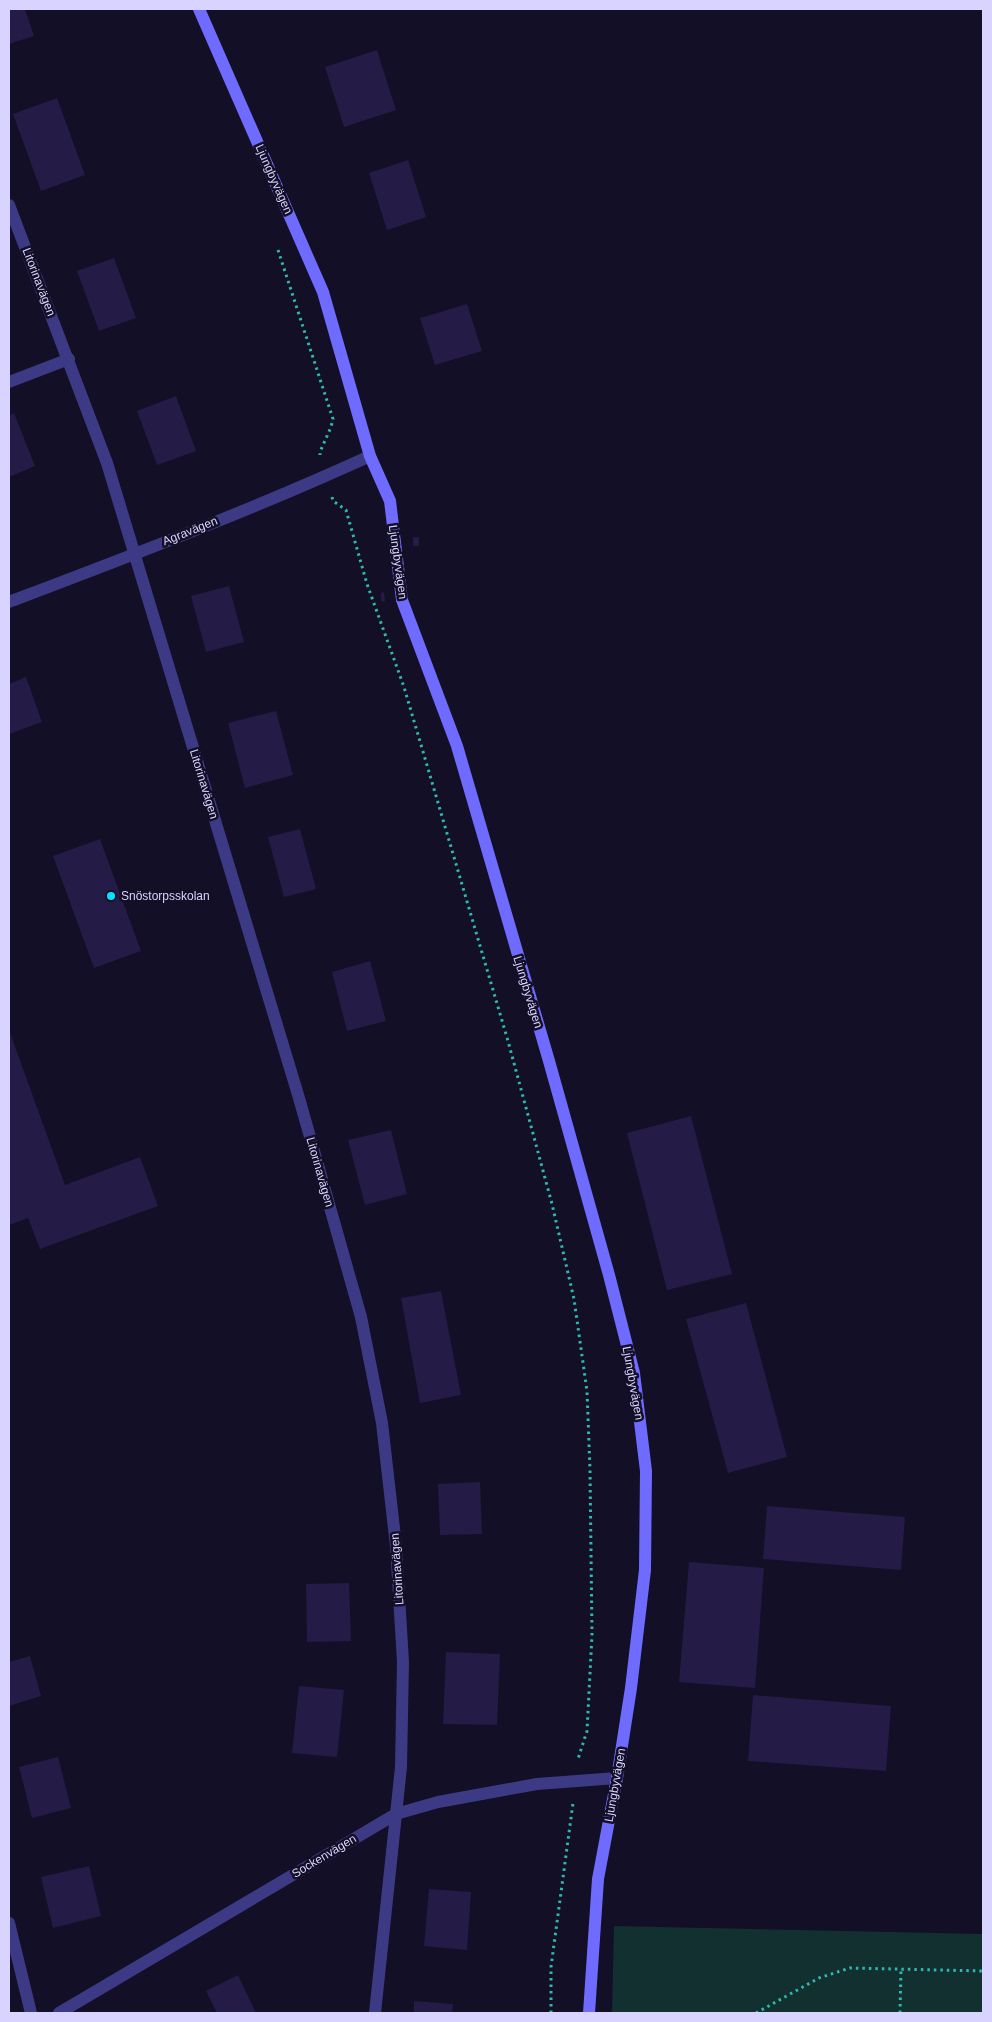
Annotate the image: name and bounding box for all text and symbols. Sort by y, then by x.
street label: Ljungbyvägen [252,142,296,216]
street label: Litorinavägen [20,246,58,318]
street label: Agravägen [160,514,220,548]
street label: Ljungbyvägen [386,524,410,600]
street label: Litorinavägen [187,747,221,821]
place label: Snöstorpsskolan [121,889,210,903]
marker: Snöstorpsskolan [105,890,117,902]
street label: Ljungbyvägen [510,954,546,1030]
street label: Litorinavägen [303,1135,337,1209]
street label: Ljungbyvägen [620,1345,646,1421]
street label: Litorinavägen [388,1533,406,1605]
street label: Ljungbyvägen [602,1747,628,1823]
street label: Sockenvägen [289,1831,359,1881]

